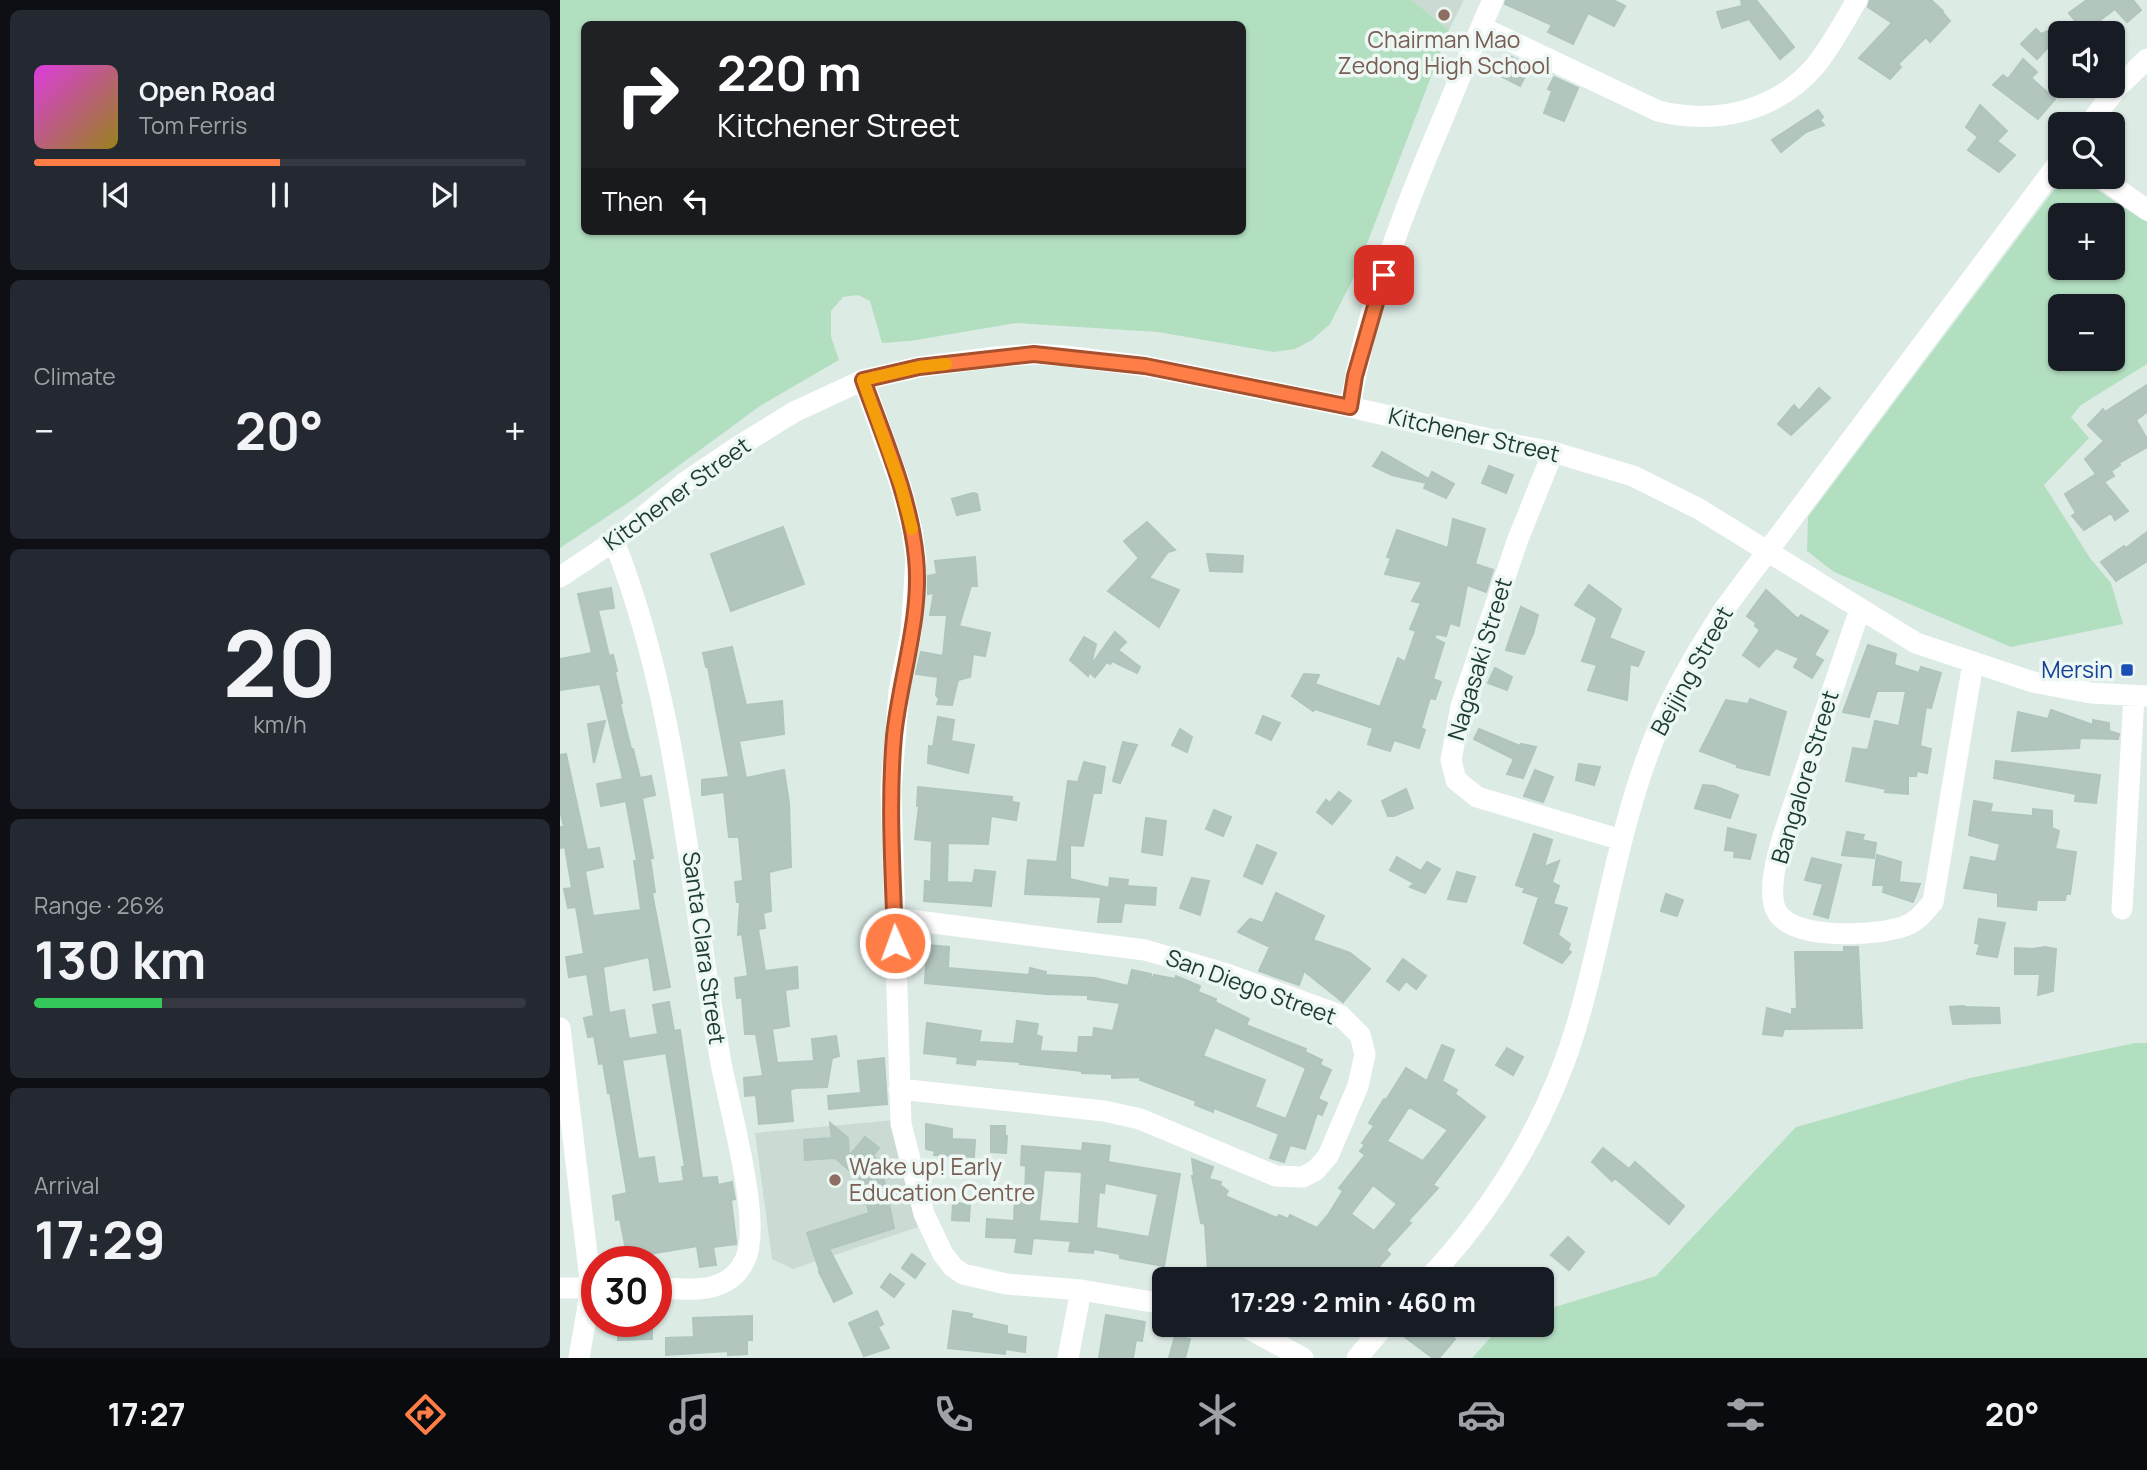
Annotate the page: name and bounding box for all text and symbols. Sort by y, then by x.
marker: Chairman Mao Zedong High School [1436,7,1452,23]
map controls [2048,21,2125,371]
button: sound [2048,21,2125,98]
place label: Chairman Mao Zedong High School [1338,23,1550,81]
text: 220 m [717,39,861,106]
icon: right [602,49,693,140]
text: Open Road [139,73,275,109]
text: Kitchener Street [717,103,960,147]
text: Tom Ferris [139,109,247,141]
button: search [2048,112,2125,189]
icon: previous [97,176,135,214]
icon: pause [261,176,299,214]
icon: next [425,176,463,214]
icon: left [677,182,715,220]
text: Then [602,183,663,219]
button: + [2048,203,2125,280]
pin [1354,245,1414,305]
icon: arrive [1365,256,1403,294]
button: − [2048,294,2125,371]
text: Climate [34,360,116,392]
text: 20° [235,395,324,466]
street label: Kitchener Street [1385,399,1563,469]
text: − [34,404,55,456]
text: + [504,404,526,456]
street label: Kitchener Street [596,429,756,557]
street label: Nagasaki Street [1439,573,1519,744]
text: 20 [223,600,337,724]
street label: Beijing Street [1642,600,1740,741]
place label: Mersin [2041,653,2113,685]
marker: Mersin [2119,662,2135,678]
street label: Bangalore Street [1762,686,1846,867]
text: km/h [253,708,307,740]
street label: Santa Clara Street [676,849,734,1046]
text: Range · 26% [34,889,165,921]
position arrow [858,906,932,980]
text: 130 km [34,924,206,995]
street label: San Diego Street [1162,940,1341,1032]
place label: Wake up! Early Education Centre [849,1150,1035,1208]
text: Arrival [34,1169,100,1201]
marker: Wake up! Early Education Centre [827,1172,843,1188]
text: 17:29 [34,1204,166,1275]
speed limit sign: 30 [581,1246,672,1337]
text: 17:29 · 2 min · 460 m [1230,1284,1476,1320]
icon: directions [401,1390,450,1439]
icon: music [665,1390,714,1439]
icon: phone [929,1390,978,1439]
icon: climate [1193,1390,1242,1439]
icon: car [1457,1390,1506,1439]
icon: filters [1721,1390,1770,1439]
text: 17:27 [108,1392,186,1436]
text: 20° [1985,1392,2039,1436]

